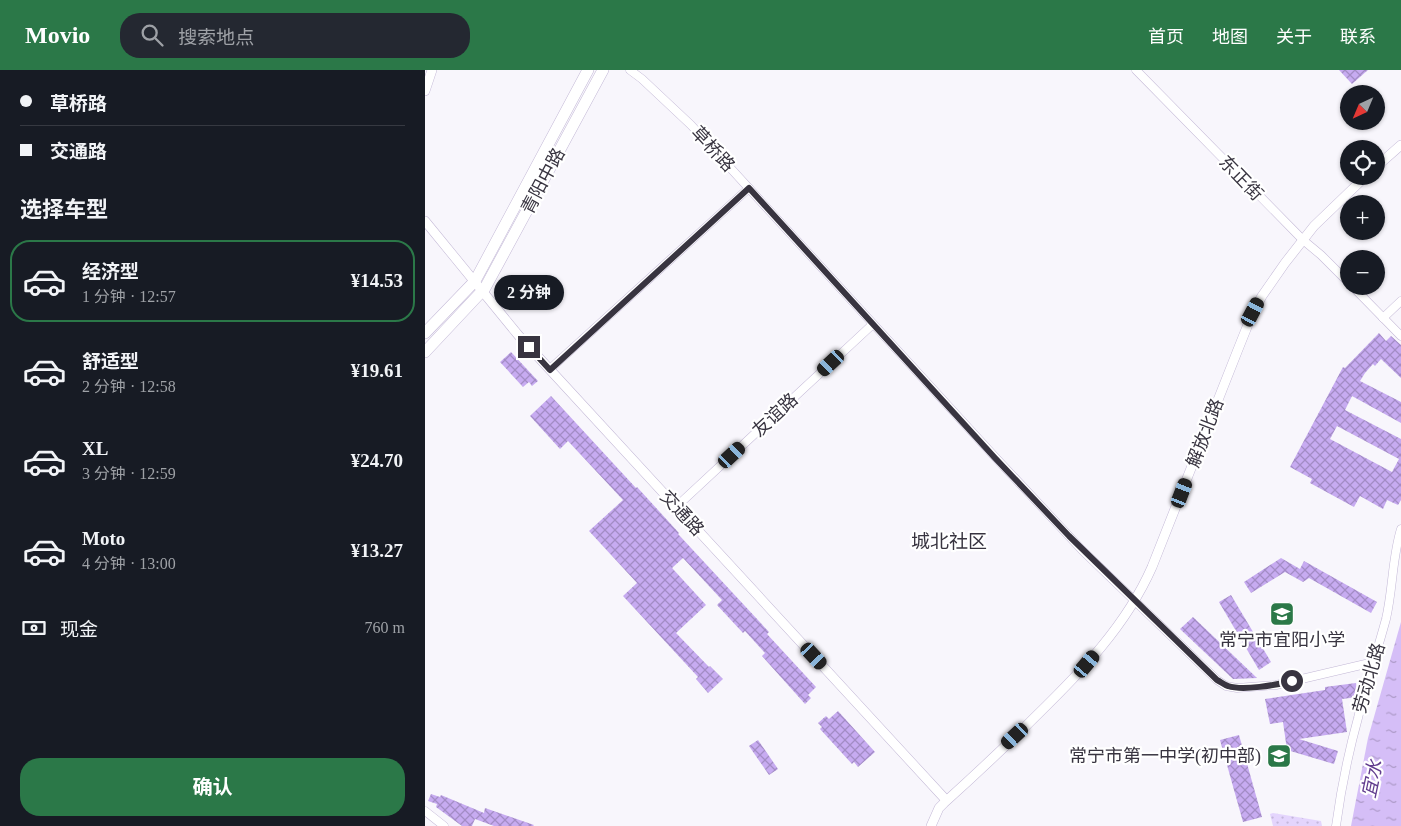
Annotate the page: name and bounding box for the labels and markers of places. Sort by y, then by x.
school or university icon: 常宁市宜阳小学 [1269,601,1295,627]
place label: 常宁市宜阳小学 [1219,630,1345,650]
school or university icon: 常宁市第一中学(初中部) [1266,743,1292,769]
place label: 常宁市第一中学(初中部) [1069,746,1261,767]

